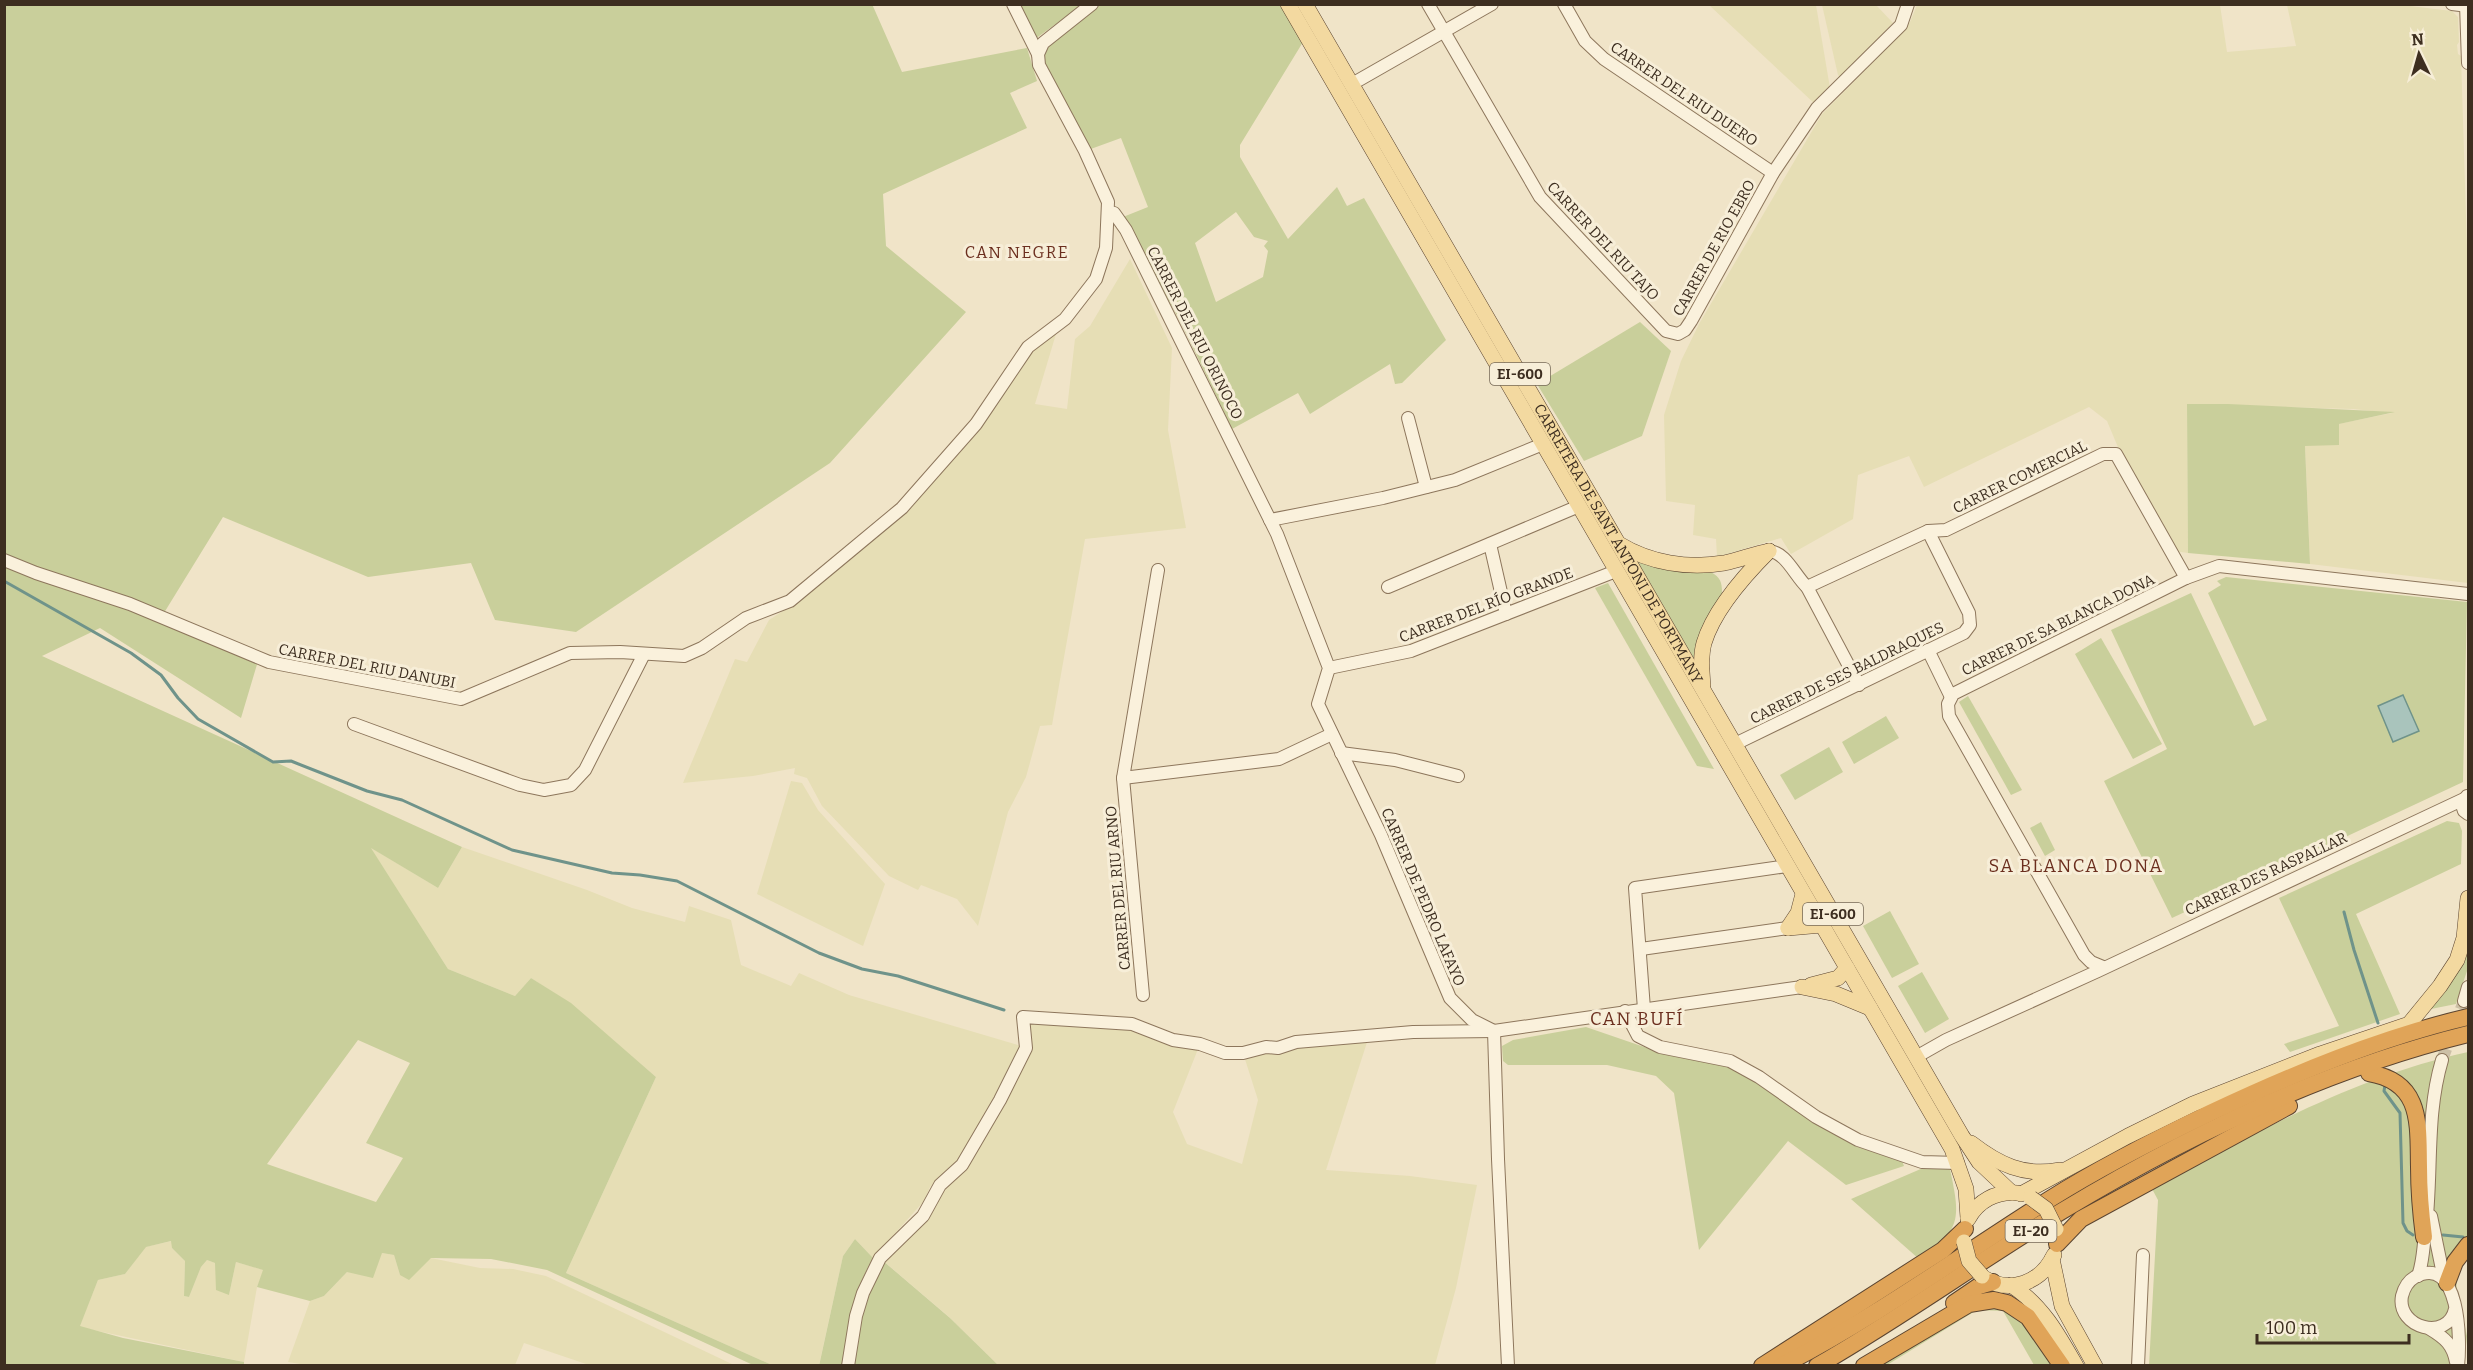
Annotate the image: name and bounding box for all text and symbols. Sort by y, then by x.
north arrow [2389,24,2449,84]
text: N [2411,30,2425,50]
street label: CARRER DEL RIU DUERO [1607,38,1761,150]
street label: CARRER DE RIO EBRO [1669,177,1759,319]
street label: CARRER DEL RIU TAJO [1543,178,1663,304]
district label: CAN NEGRE [965,243,1069,262]
street label: CARRER DEL RIU ORINOCO [1143,243,1247,423]
road number: EI-600 [1490,363,1550,385]
street label: CARRETERA DE SANT ANTONI DE PORTMANY [1530,400,1707,687]
street label: CARRER COMERCIAL [1950,437,2090,517]
street label: CARRER DEL RÍO GRANDE [1396,563,1576,647]
street label: CARRER DE SA BLANCA DONA [1959,570,2158,680]
street label: CARRER DE SES BALDRAQUES [1747,618,1947,728]
street label: CARRER DEL RIU DANUBI [277,640,457,692]
street label: CARRER DEL RIU ARNO [1102,805,1134,971]
street label: CARRER DE PEDRO LAFAYO [1377,805,1469,989]
street label: CARRER DES RASPALLAR [2182,828,2350,919]
district label: SA BLANCA DONA [1989,855,2163,877]
road number: EI-600 [1803,903,1863,925]
district label: CAN BUFÍ [1590,1007,1684,1030]
road number: EI-20 [2006,1220,2056,1242]
scale bar [2257,1307,2408,1345]
text: 100 m [2266,1317,2317,1339]

